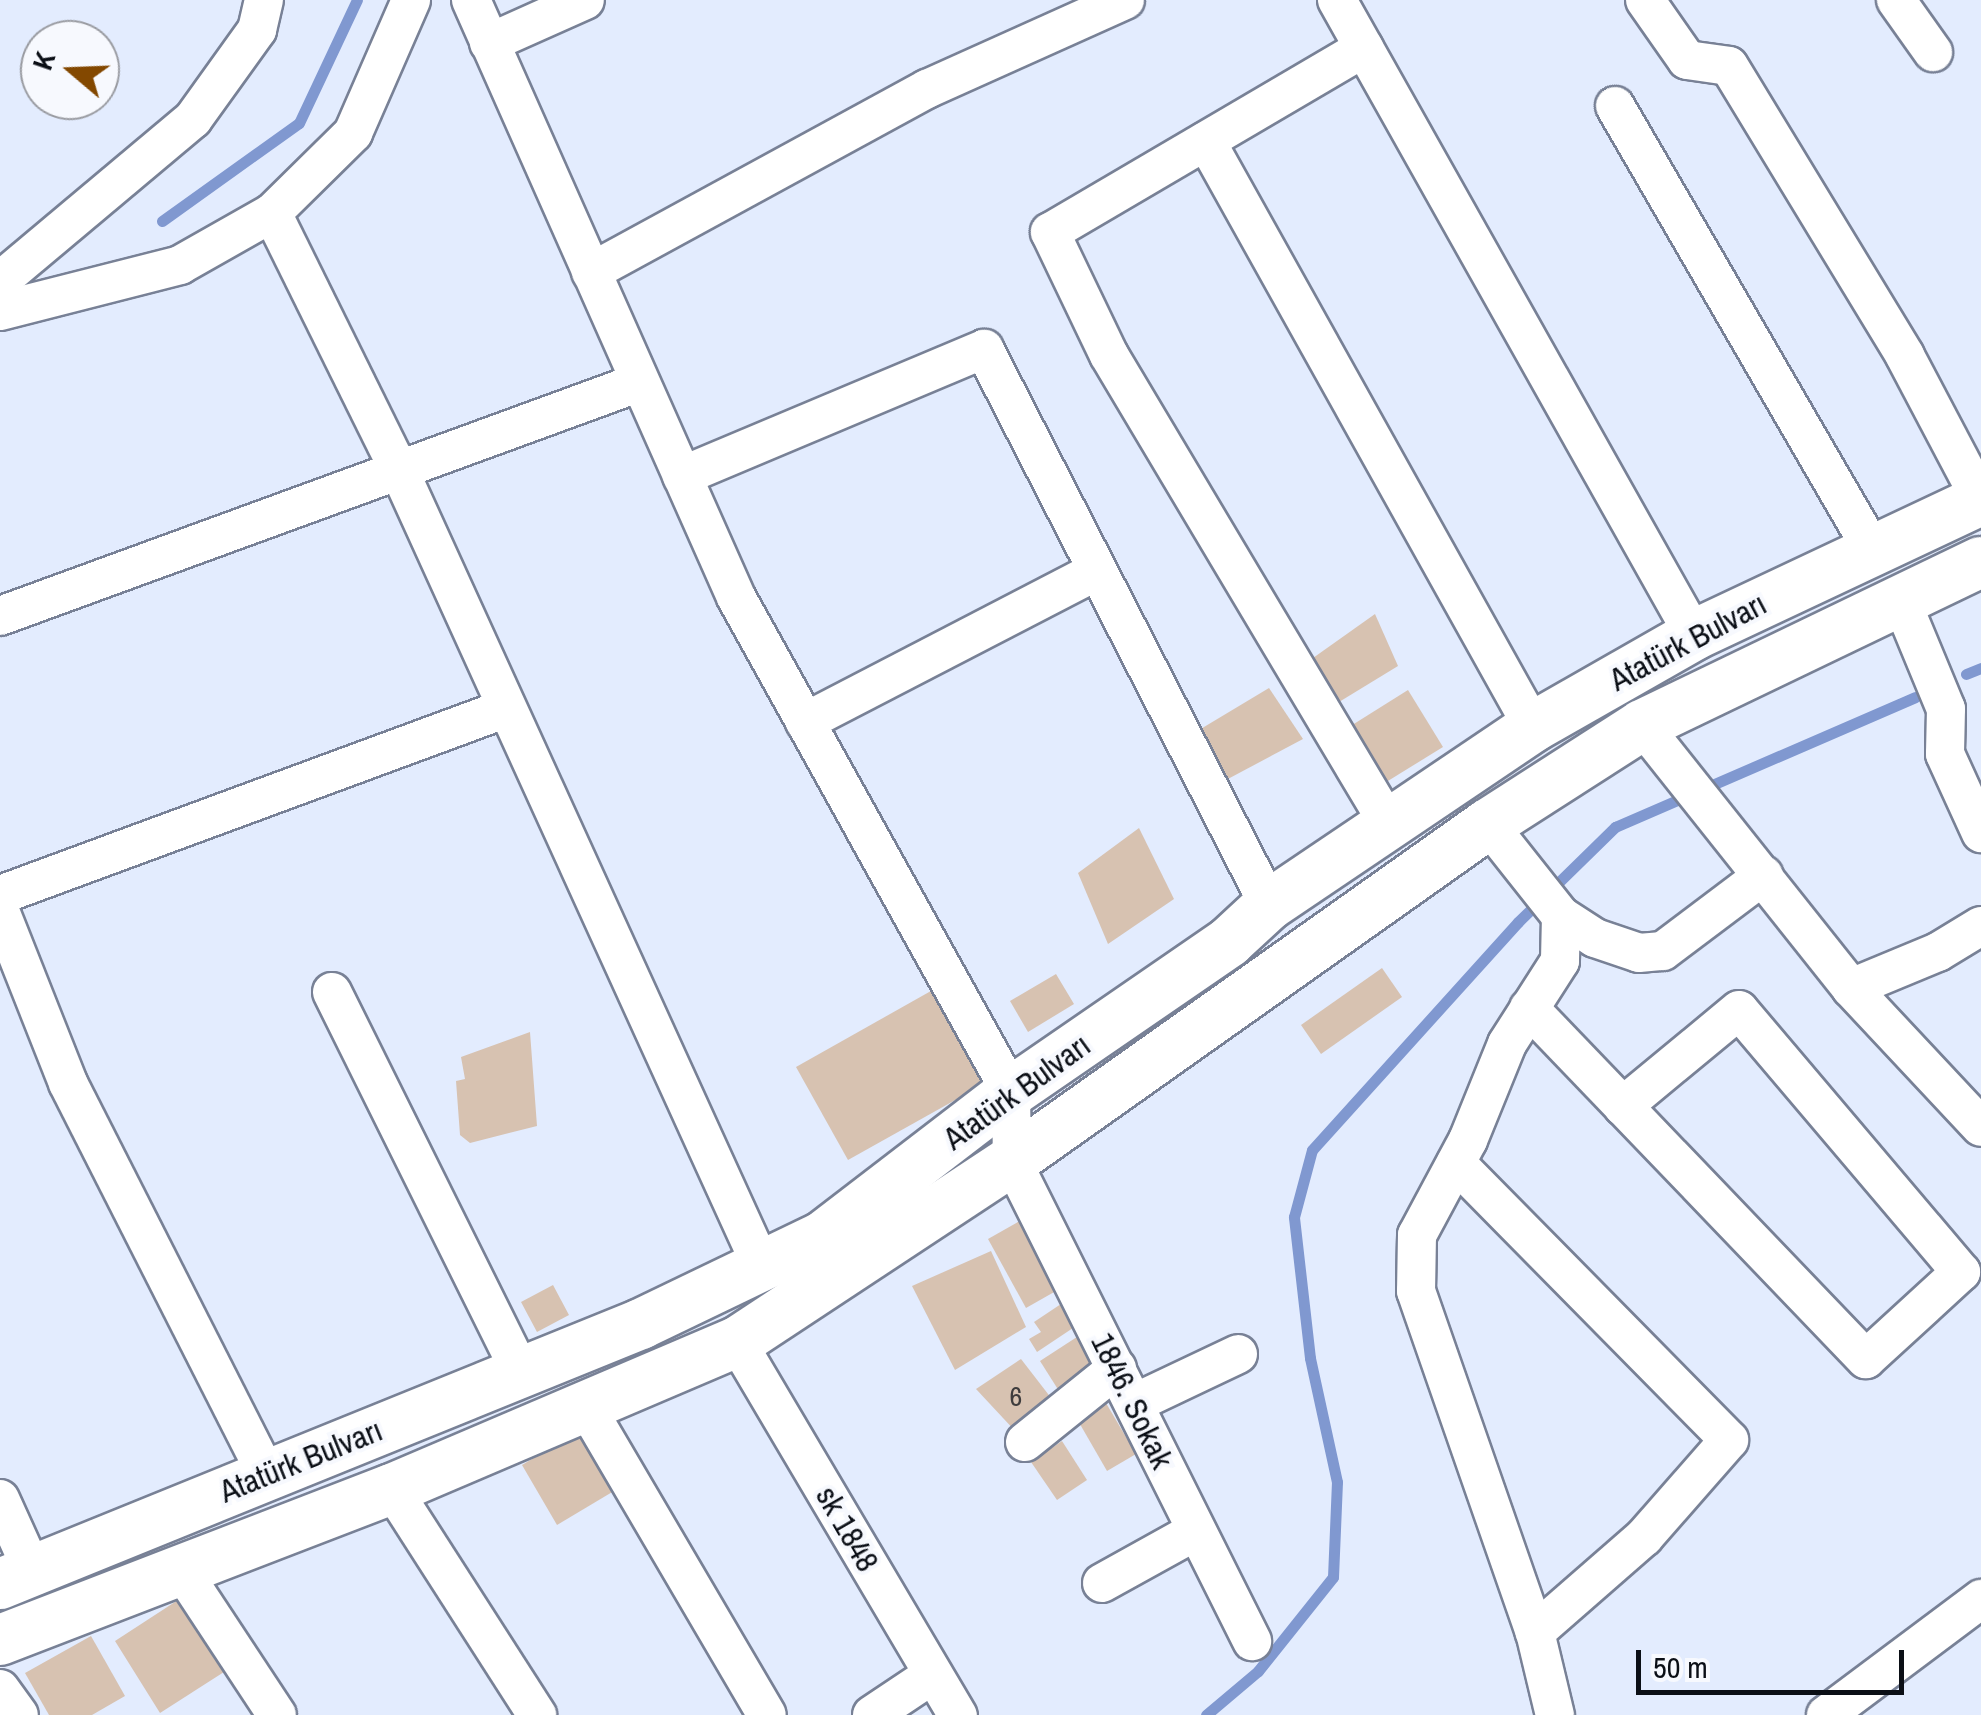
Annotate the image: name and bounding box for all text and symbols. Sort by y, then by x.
north arrow [20,20,120,120]
text: K [23,47,64,75]
street label: Atatürk Bulvarı [1603,585,1773,699]
street label: Atatürk Bulvarı [936,1026,1098,1158]
street label: 1846. Sokak [1083,1327,1181,1475]
house number: 6 [1010,1379,1022,1413]
street label: Atatürk Bulvarı [214,1411,388,1511]
street label: sk 1848 [807,1480,887,1578]
scale bar [1641,1630,1908,1692]
text: 50 m [1653,1647,1708,1687]

